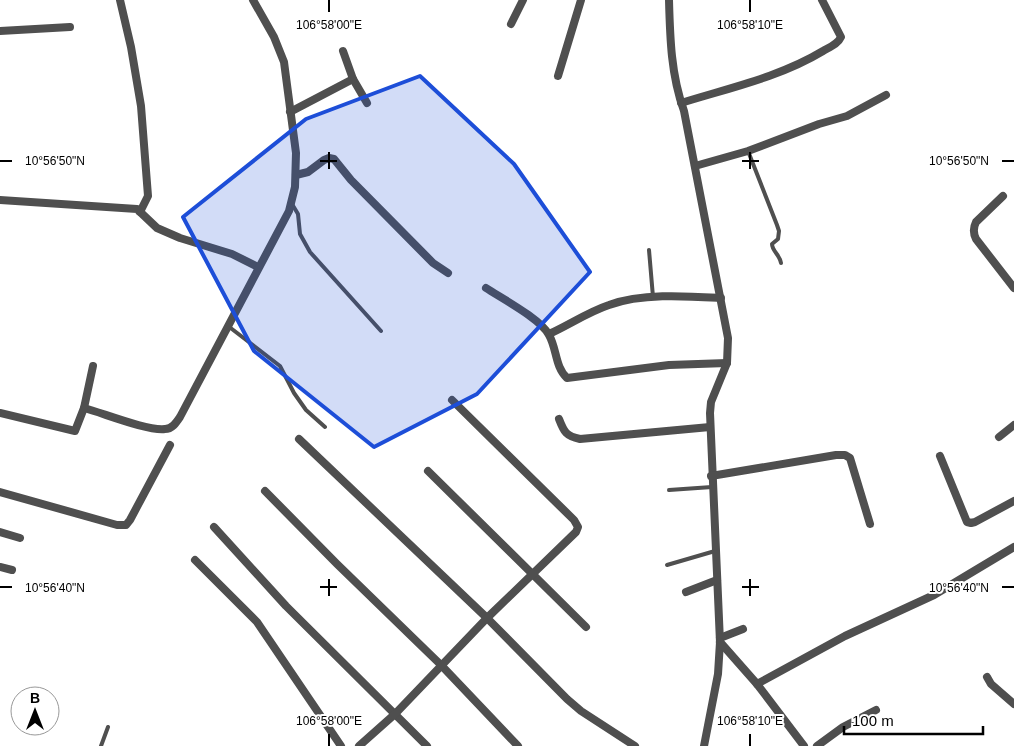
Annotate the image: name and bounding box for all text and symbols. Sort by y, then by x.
text: 106°58'00"E [296,18,362,32]
text: 106°58'10"E [717,18,783,32]
text: 10°56'50"N [25,154,85,168]
text: 10°56'50"N [929,154,989,168]
text: 10°56'40"N [25,581,85,595]
text: 10°56'40"N [929,581,989,595]
north arrow [10,686,60,736]
text: B [30,690,40,706]
scale bar [844,704,983,736]
text: 100 m [852,712,894,729]
text: 106°58'00"E [296,714,362,728]
text: 106°58'10"E [717,714,783,728]

